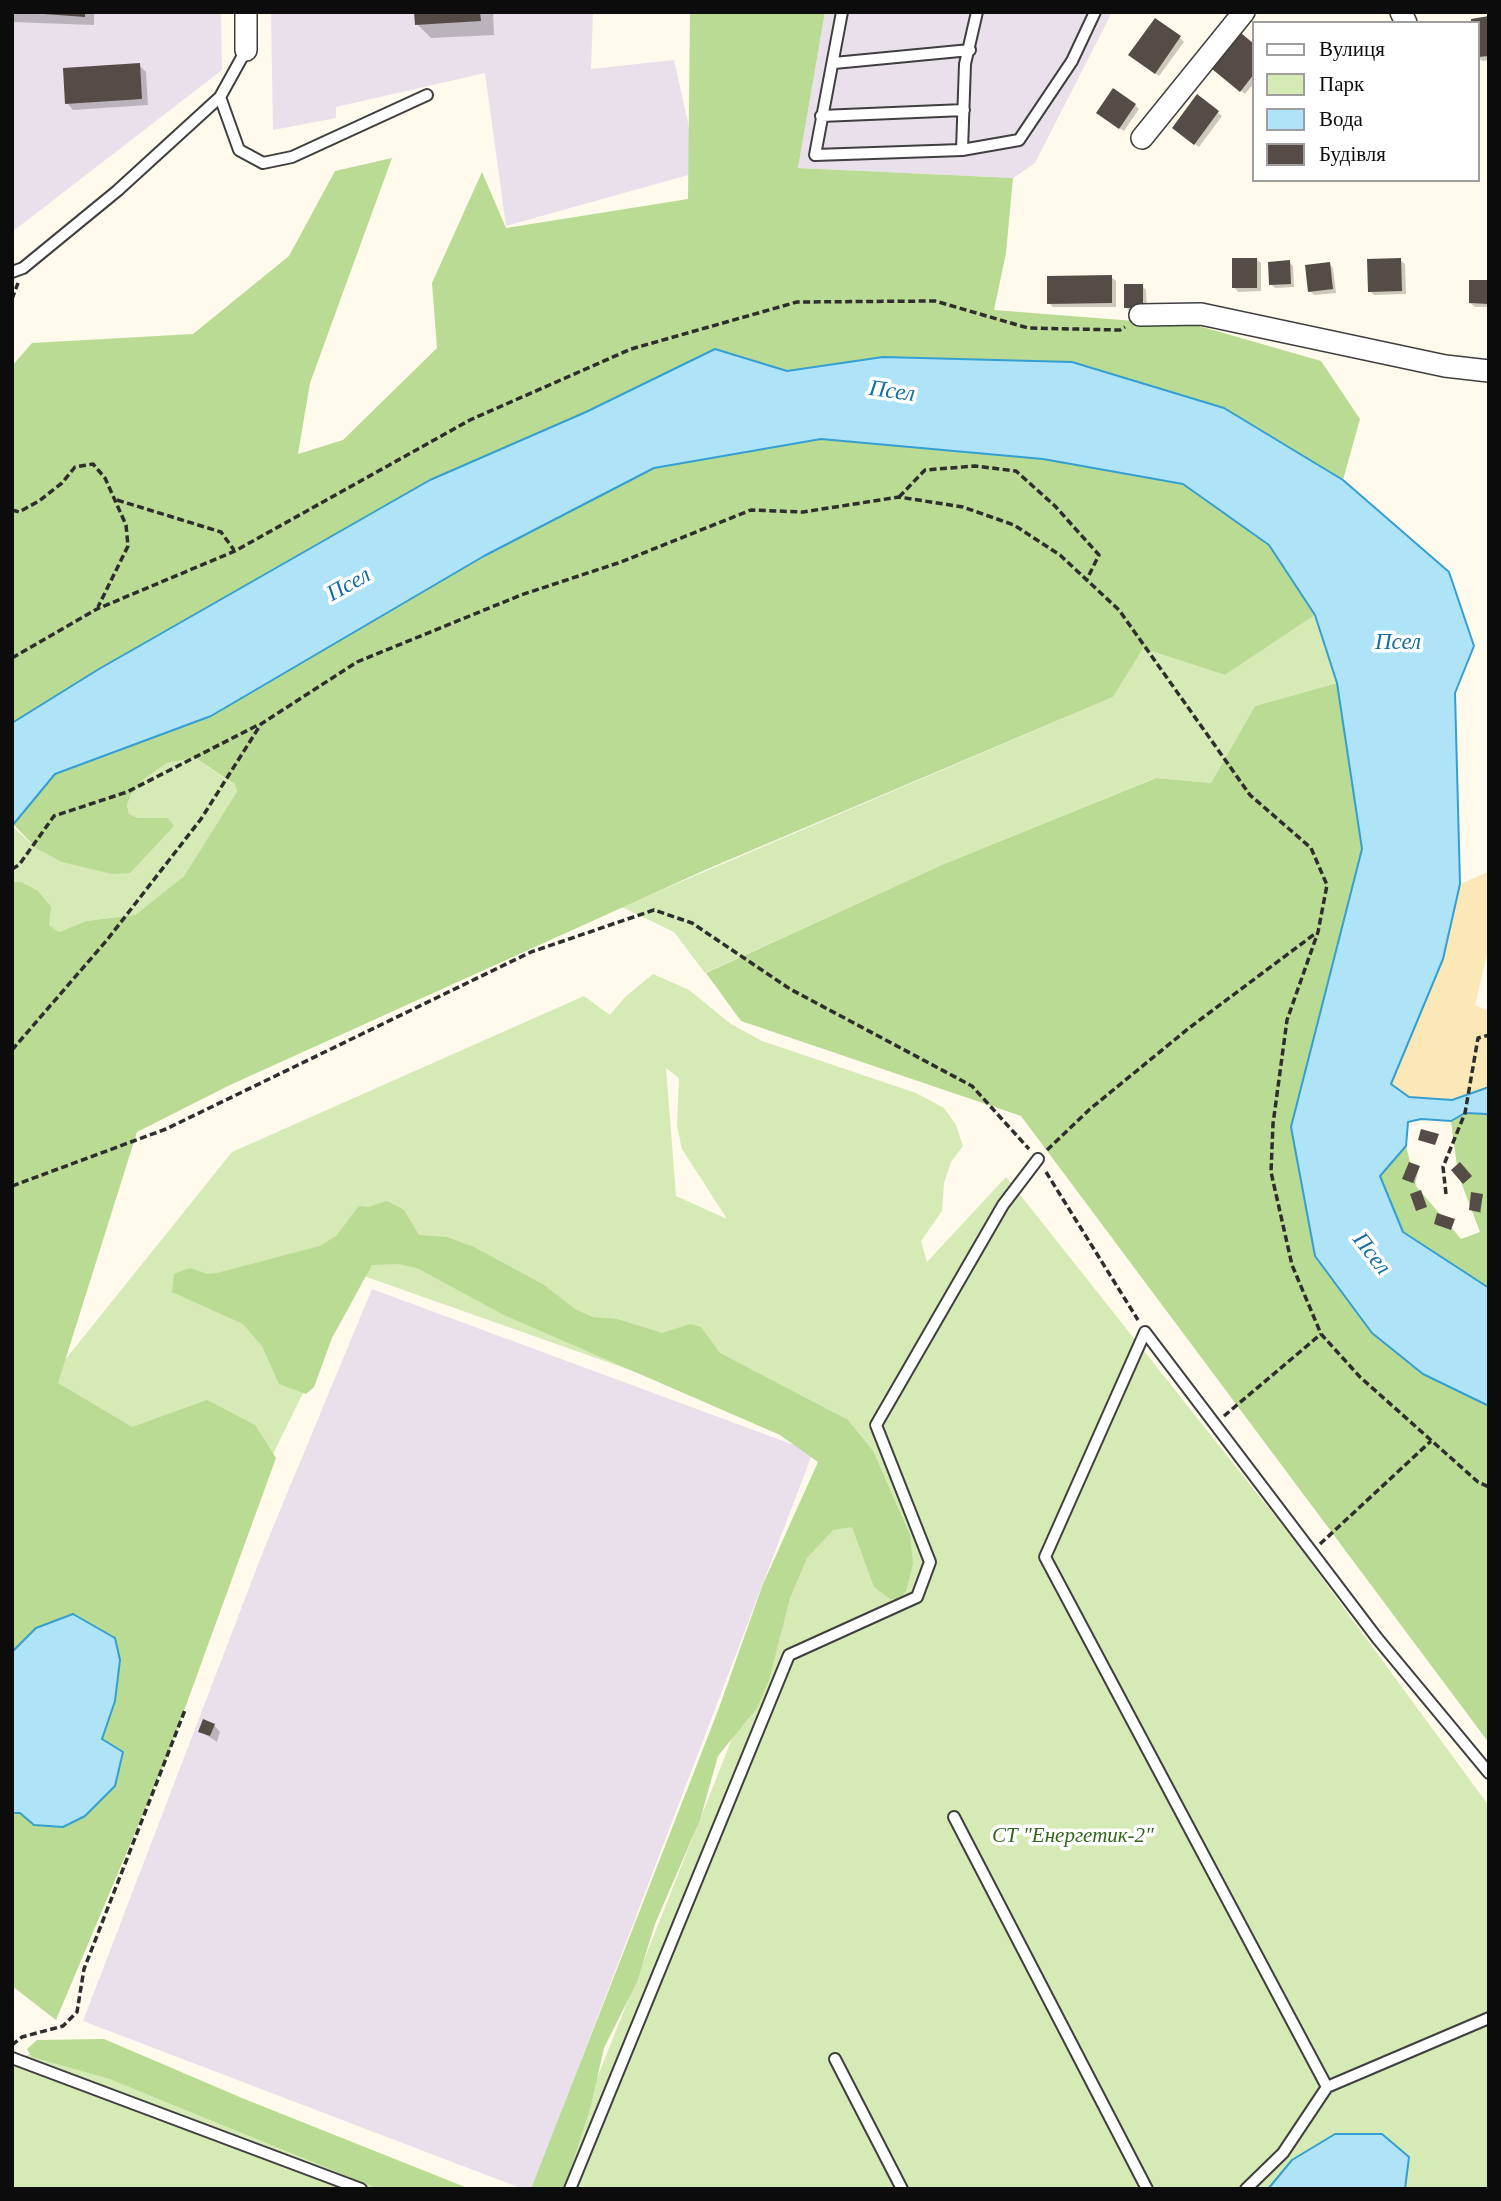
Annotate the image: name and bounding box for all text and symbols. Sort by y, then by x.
legend [1252,21,1480,182]
text: Вулиця [1319,37,1385,61]
text: Парк [1319,72,1364,96]
text: Вода [1319,107,1363,131]
text: Будівля [1319,142,1386,166]
water label: Псел [867,375,917,409]
water label: Псел [322,562,376,608]
water label: Псел [1375,629,1421,657]
water label: Псел [1346,1227,1396,1281]
park label: СТ "Енергетик-2" [992,1823,1154,1849]

